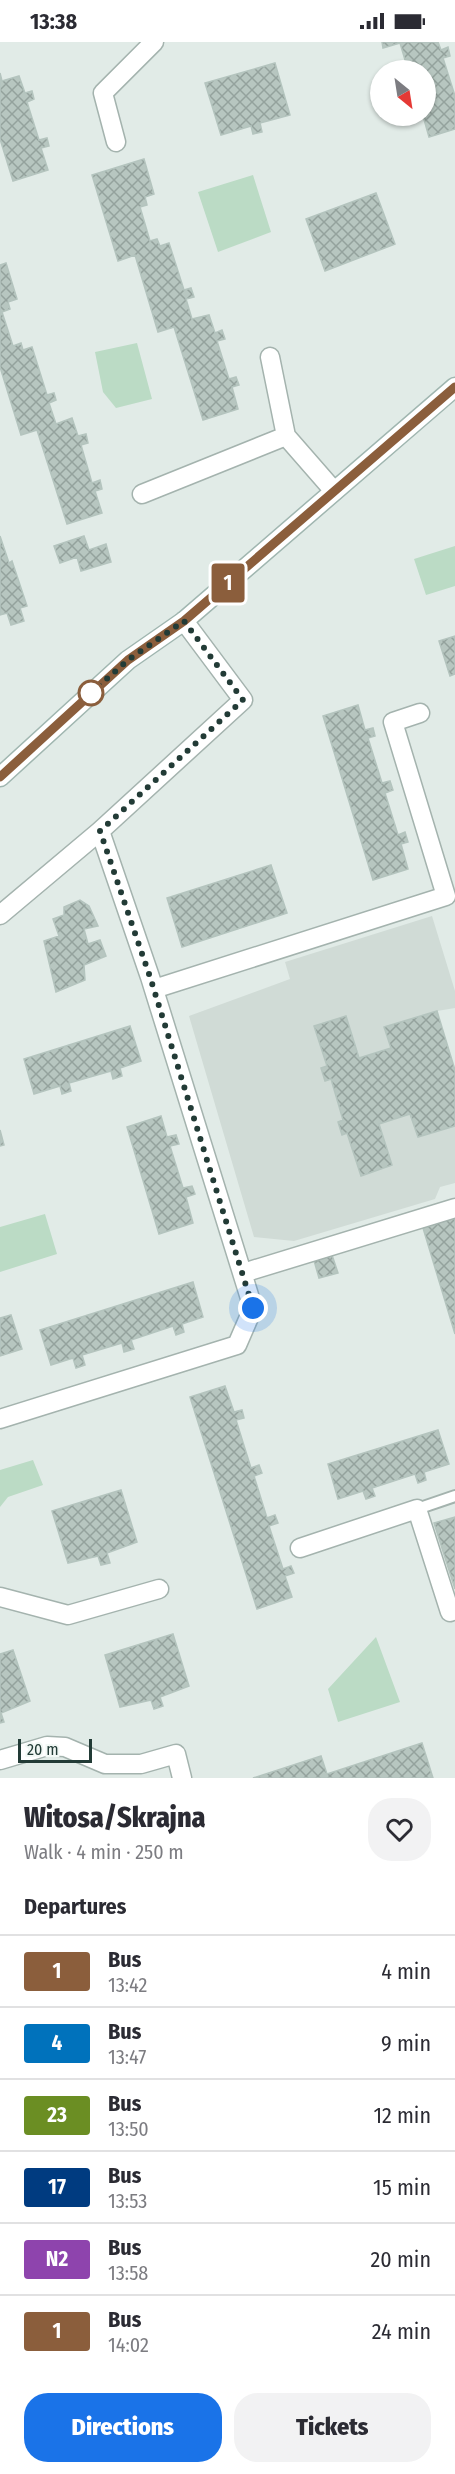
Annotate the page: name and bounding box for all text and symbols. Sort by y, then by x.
text: 13:38 [30,8,77,35]
north arrow [370,60,436,126]
map controls [370,60,436,126]
line badge: 1 [208,564,248,602]
text: 1 [224,570,232,596]
unlabelled marker [78,680,104,706]
your location [238,1293,268,1323]
scale bar [18,1736,92,1764]
text: 20 m [27,1740,58,1759]
button: heart [368,1798,431,1861]
text: Witosa/Skrajna [24,1801,205,1834]
text: Walk · 4 min · 250 m [24,1840,184,1864]
text: Departures [24,1893,126,1920]
text: Bus [108,1946,141,1973]
text: 1 [53,1958,61,1984]
text: 4 min [381,1958,431,1985]
text: 13:42 [108,1973,147,1997]
text: Bus [108,2018,141,2045]
text: 4 [52,2030,62,2056]
text: 9 min [381,2030,431,2057]
text: 13:47 [108,2045,146,2069]
text: Bus [108,2090,141,2117]
text: 23 [47,2102,67,2128]
text: 12 min [373,2102,431,2129]
text: 13:50 [108,2117,149,2141]
text: Bus [108,2162,141,2189]
text: 17 [48,2174,66,2200]
text: 15 min [373,2174,431,2201]
text: 13:53 [108,2189,147,2213]
text: Bus [108,2234,141,2261]
text: N2 [46,2246,68,2272]
text: 20 min [371,2246,431,2273]
text: 13:58 [108,2261,148,2285]
text: Bus [108,2306,141,2333]
text: 1 [53,2318,61,2344]
text: 24 min [372,2318,431,2345]
text: 14:02 [108,2333,149,2357]
button: Directions [24,2393,222,2462]
button: Tickets [234,2393,431,2462]

